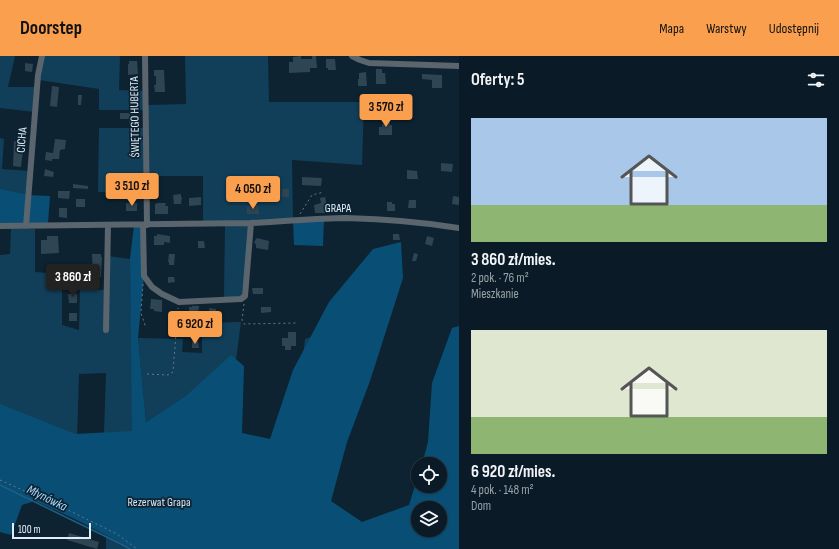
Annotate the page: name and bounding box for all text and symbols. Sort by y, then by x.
text: Doorstep [20,17,82,40]
text: Mapa [659,20,684,37]
text: Warstwy [706,20,747,37]
text: Udostępnij [769,20,819,37]
icon: filters [805,69,827,91]
text: Oferty: 5 [471,70,524,90]
street label: ŚWIĘTEGO HUBERTA [127,76,143,158]
pin: 3 570 zł [345,94,427,128]
text: 3 570 zł [368,99,404,115]
street label: CICHA [13,126,31,153]
icon: home [613,144,685,216]
pin: 3 510 zł [91,173,173,207]
pin: 4 050 zł [212,176,294,210]
text: 3 510 zł [115,178,149,194]
text: 4 050 zł [235,181,271,197]
street label: GRAPA [325,201,352,216]
text: 3 860 zł/mies. [471,250,556,270]
pin: 3 860 zł [32,264,114,298]
text: 3 860 zł [55,269,91,285]
text: 2 pok. · 76 m² [471,270,529,286]
text: Mieszkanie [471,286,519,302]
pin: 6 920 zł [154,311,236,345]
text: 6 920 zł [177,316,213,332]
icon: home [613,356,685,428]
map controls [411,457,447,537]
button: locate [411,457,447,493]
text: 6 920 zł/mies. [471,462,556,482]
water label: Młynówka [24,481,70,515]
text: 4 pok. · 148 m² [471,482,534,498]
park label: Rezerwat Grapa [127,495,191,510]
text: Dom [471,498,491,514]
button: layers [411,501,447,537]
scale bar [12,521,91,540]
text: 100 m [18,523,40,536]

